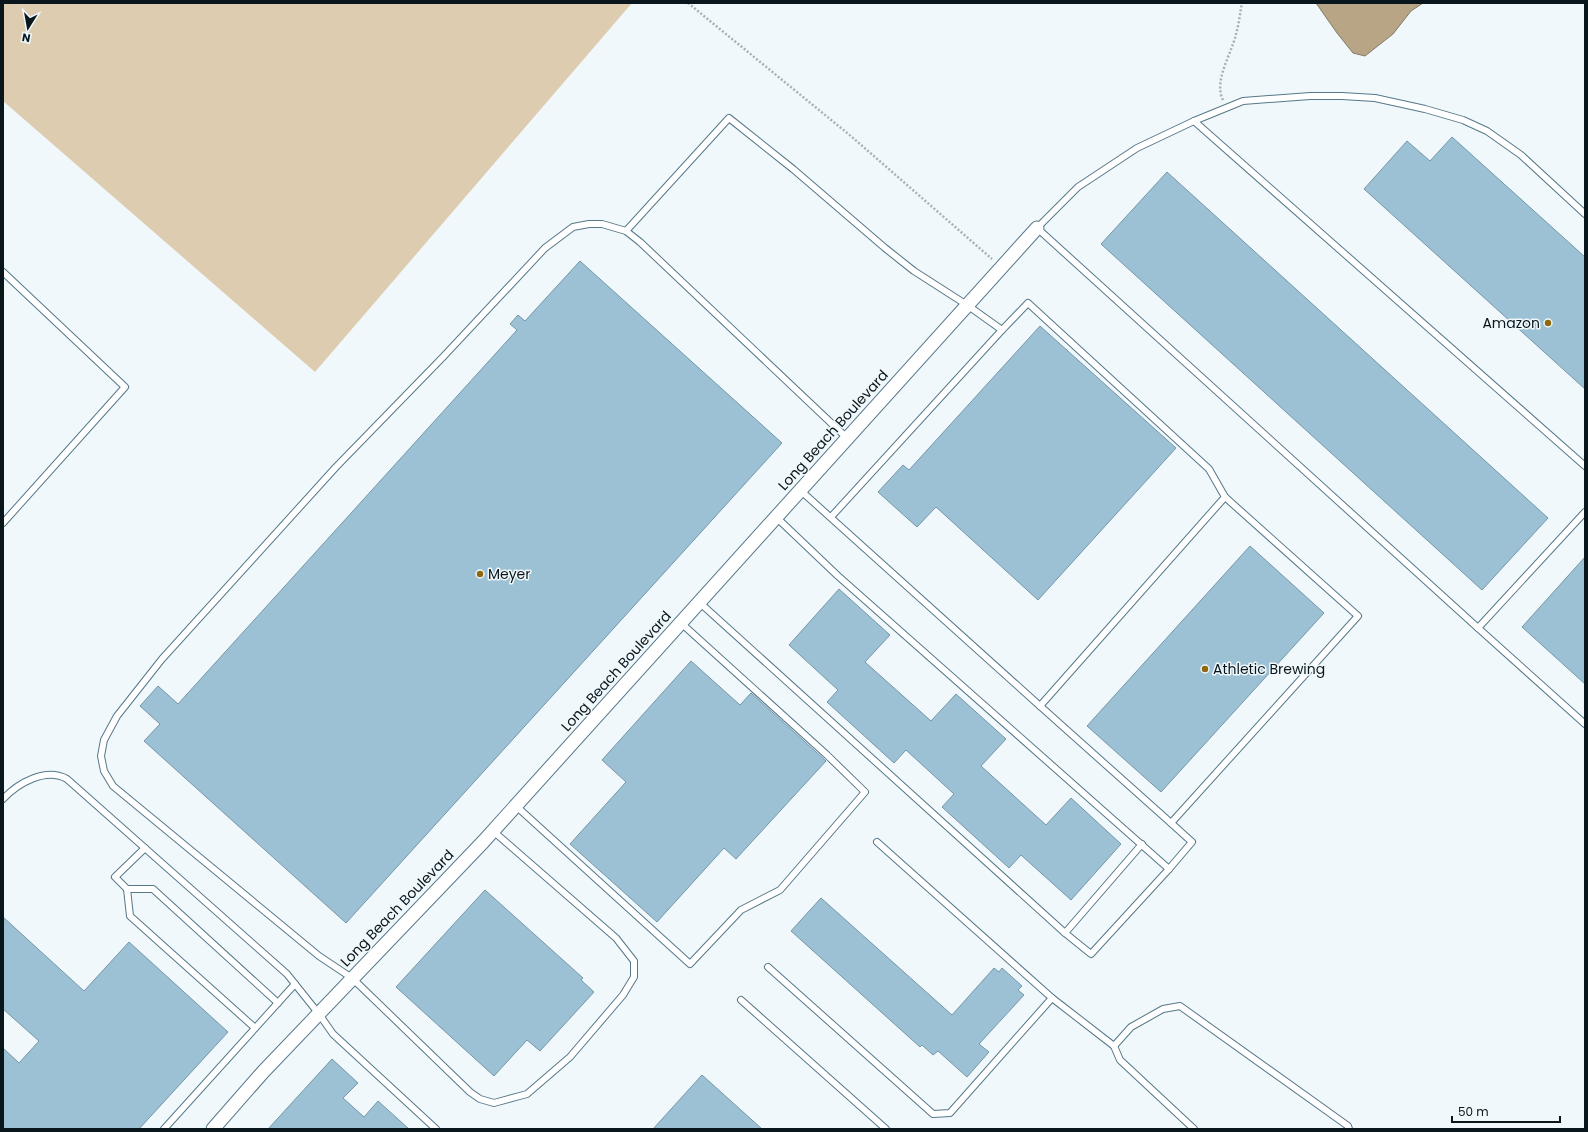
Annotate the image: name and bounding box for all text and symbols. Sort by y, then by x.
north arrow [8,8,48,48]
text: N [21,29,32,46]
place label: Amazon [1482,313,1540,333]
marker: Amazon [1543,318,1553,328]
street label: Long Beach Boulevard [773,365,893,495]
place label: Meyer [488,564,531,584]
marker: Meyer [475,569,485,579]
street label: Long Beach Boulevard [556,606,676,736]
place label: Athletic Brewing [1213,659,1325,679]
marker: Athletic Brewing [1200,664,1210,674]
street label: Long Beach Boulevard [336,845,458,971]
scale bar [1452,1098,1560,1124]
text: 50 m [1458,1103,1489,1120]

